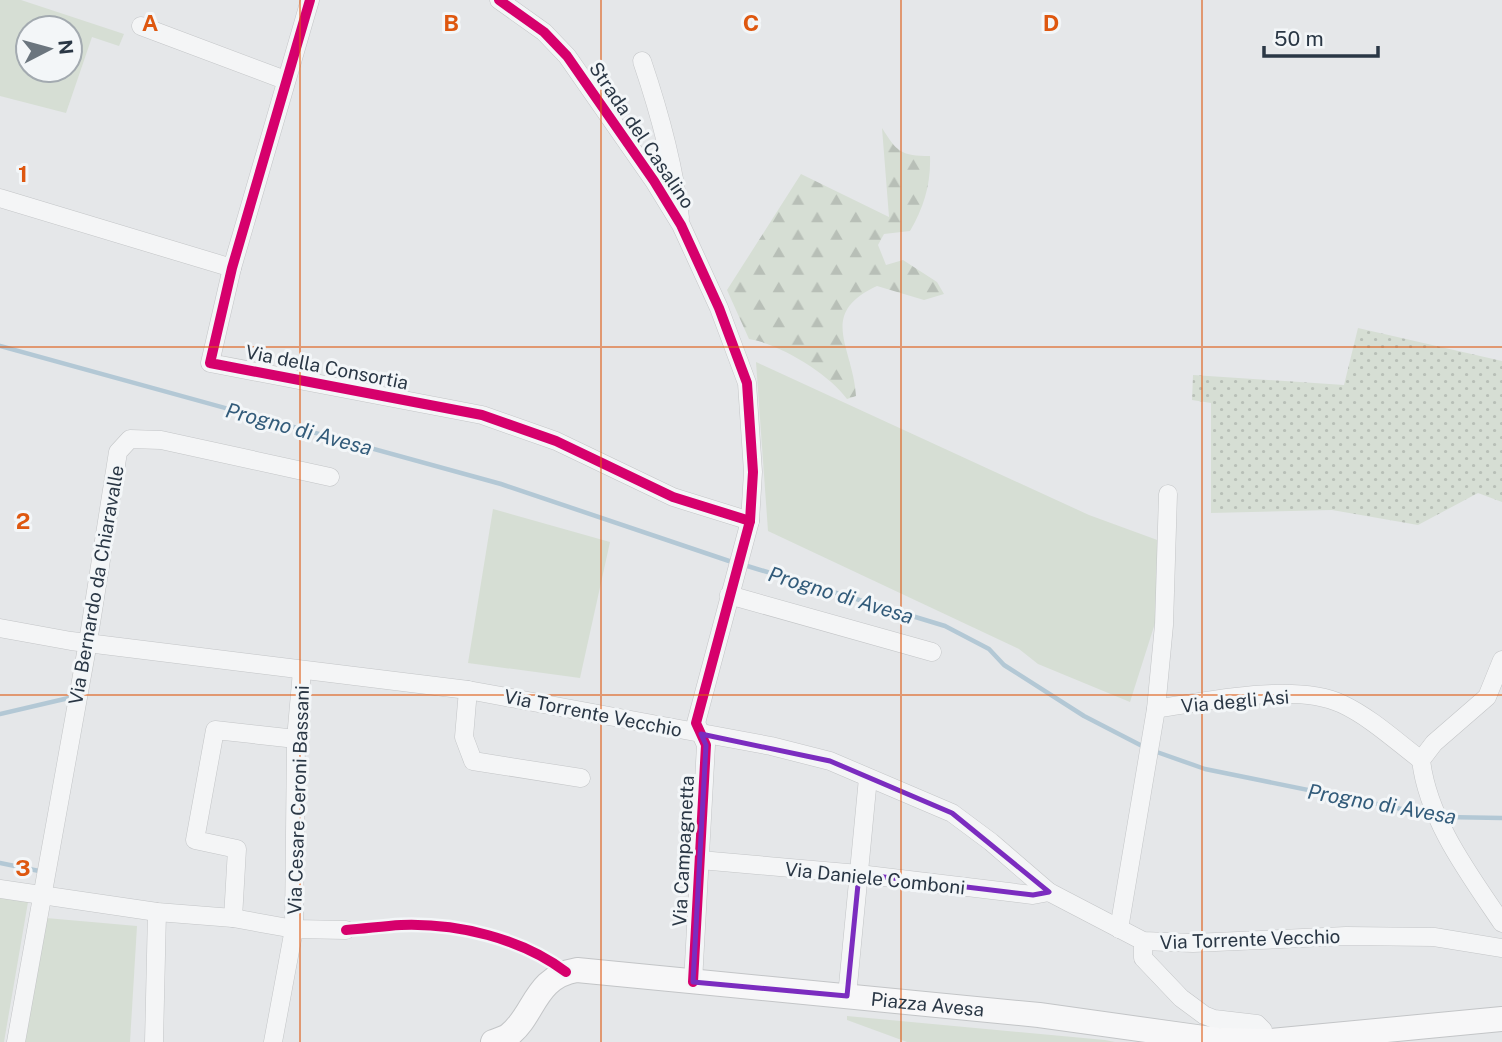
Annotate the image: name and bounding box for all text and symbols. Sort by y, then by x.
text: A [142,9,159,36]
text: B [443,9,459,36]
text: C [743,9,759,36]
text: D [1043,9,1059,36]
north arrow [14,14,84,84]
scale bar [1264,14,1378,58]
text: 50 m [1274,26,1324,51]
text: N [54,39,78,56]
street label: Strada del Casalino [585,58,699,212]
text: 1 [18,160,28,187]
street label: Via della Consortia [244,340,410,394]
water label: Progno di Avesa [223,397,375,461]
street label: Via Bernardo da Chiaravalle [64,463,128,707]
text: 2 [16,507,30,534]
water label: Progno di Avesa [765,561,917,629]
street label: Via Cesare Ceroni Bassani [283,685,313,915]
street label: Via Torrente Vecchio [502,685,684,741]
street label: Via degli Asi [1180,685,1290,717]
street label: Via Campagnetta [668,775,698,927]
water label: Progno di Avesa [1306,779,1458,829]
text: 3 [15,854,31,881]
street label: Via Daniele Comboni [784,858,966,898]
street label: Via Torrente Vecchio [1159,925,1341,953]
street label: Piazza Avesa [870,988,985,1021]

